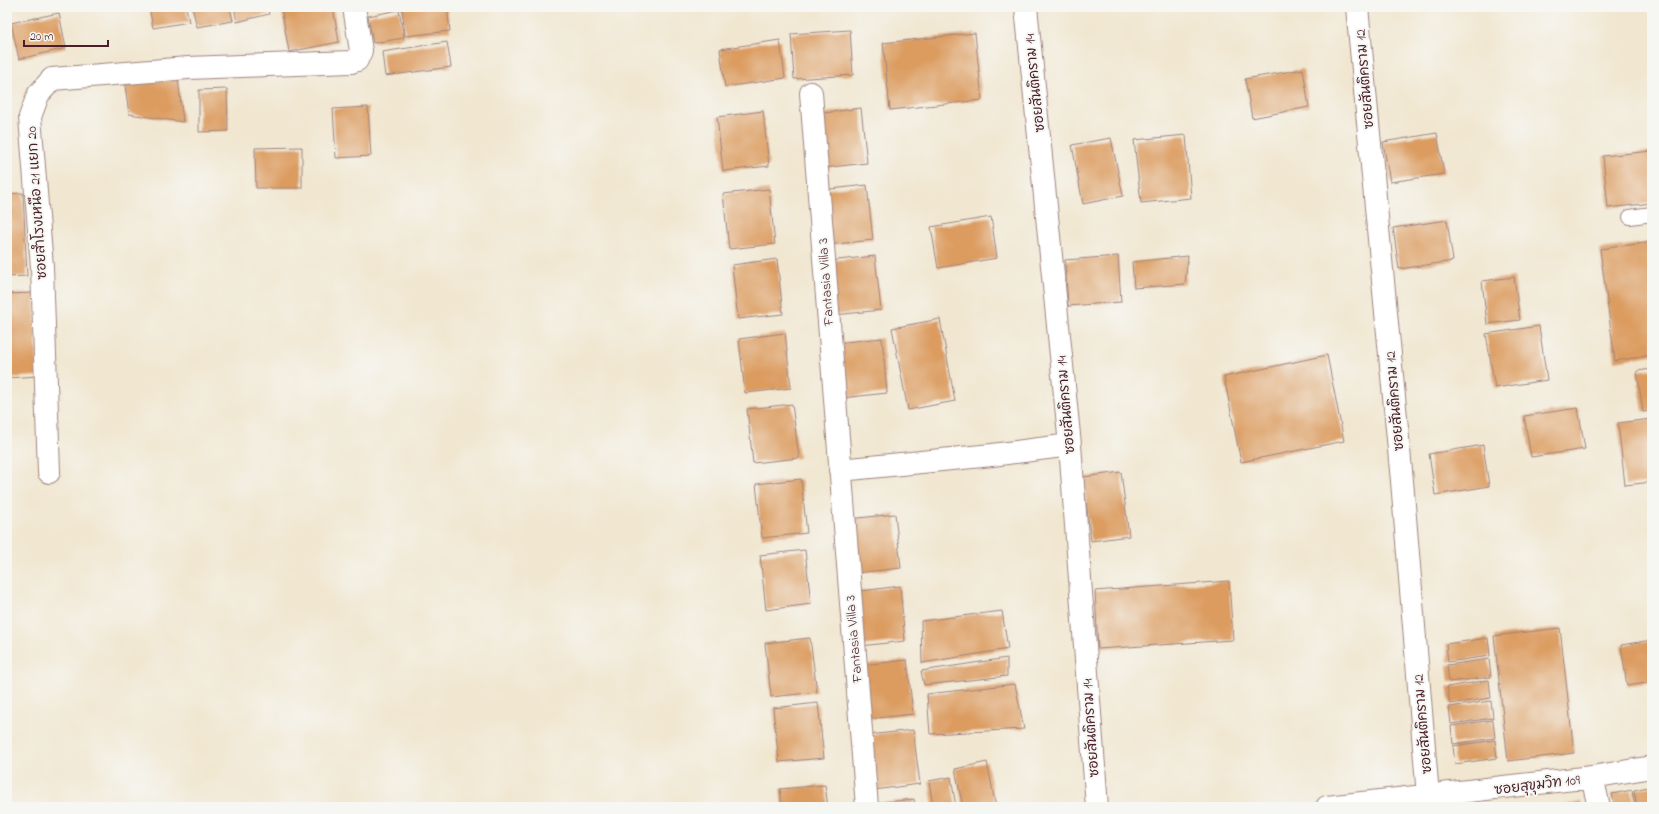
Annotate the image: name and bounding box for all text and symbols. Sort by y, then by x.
scale bar [24,22,108,48]
text: 20 m [30,28,53,46]
street label: ซอยสันติคราม 12 [1351,28,1380,130]
street label: ซอยสันติคราม 14 [1020,32,1051,133]
street label: ซอยสำโรงเหนือ 21 แยก 20 [22,126,53,280]
street label: Fantasia Villa 3 [813,237,840,327]
street label: ซอยสันติคราม 12 [1381,350,1410,452]
street label: ซอยสันติคราม 14 [1052,354,1081,455]
street label: Fantasia Villa 3 [840,594,869,685]
street label: ซอยสันติคราม 12 [1409,673,1438,775]
street label: ซอยสันติคราม 14 [1078,678,1105,778]
street label: ซอยสุขุมวิท 109 [1493,770,1582,801]

